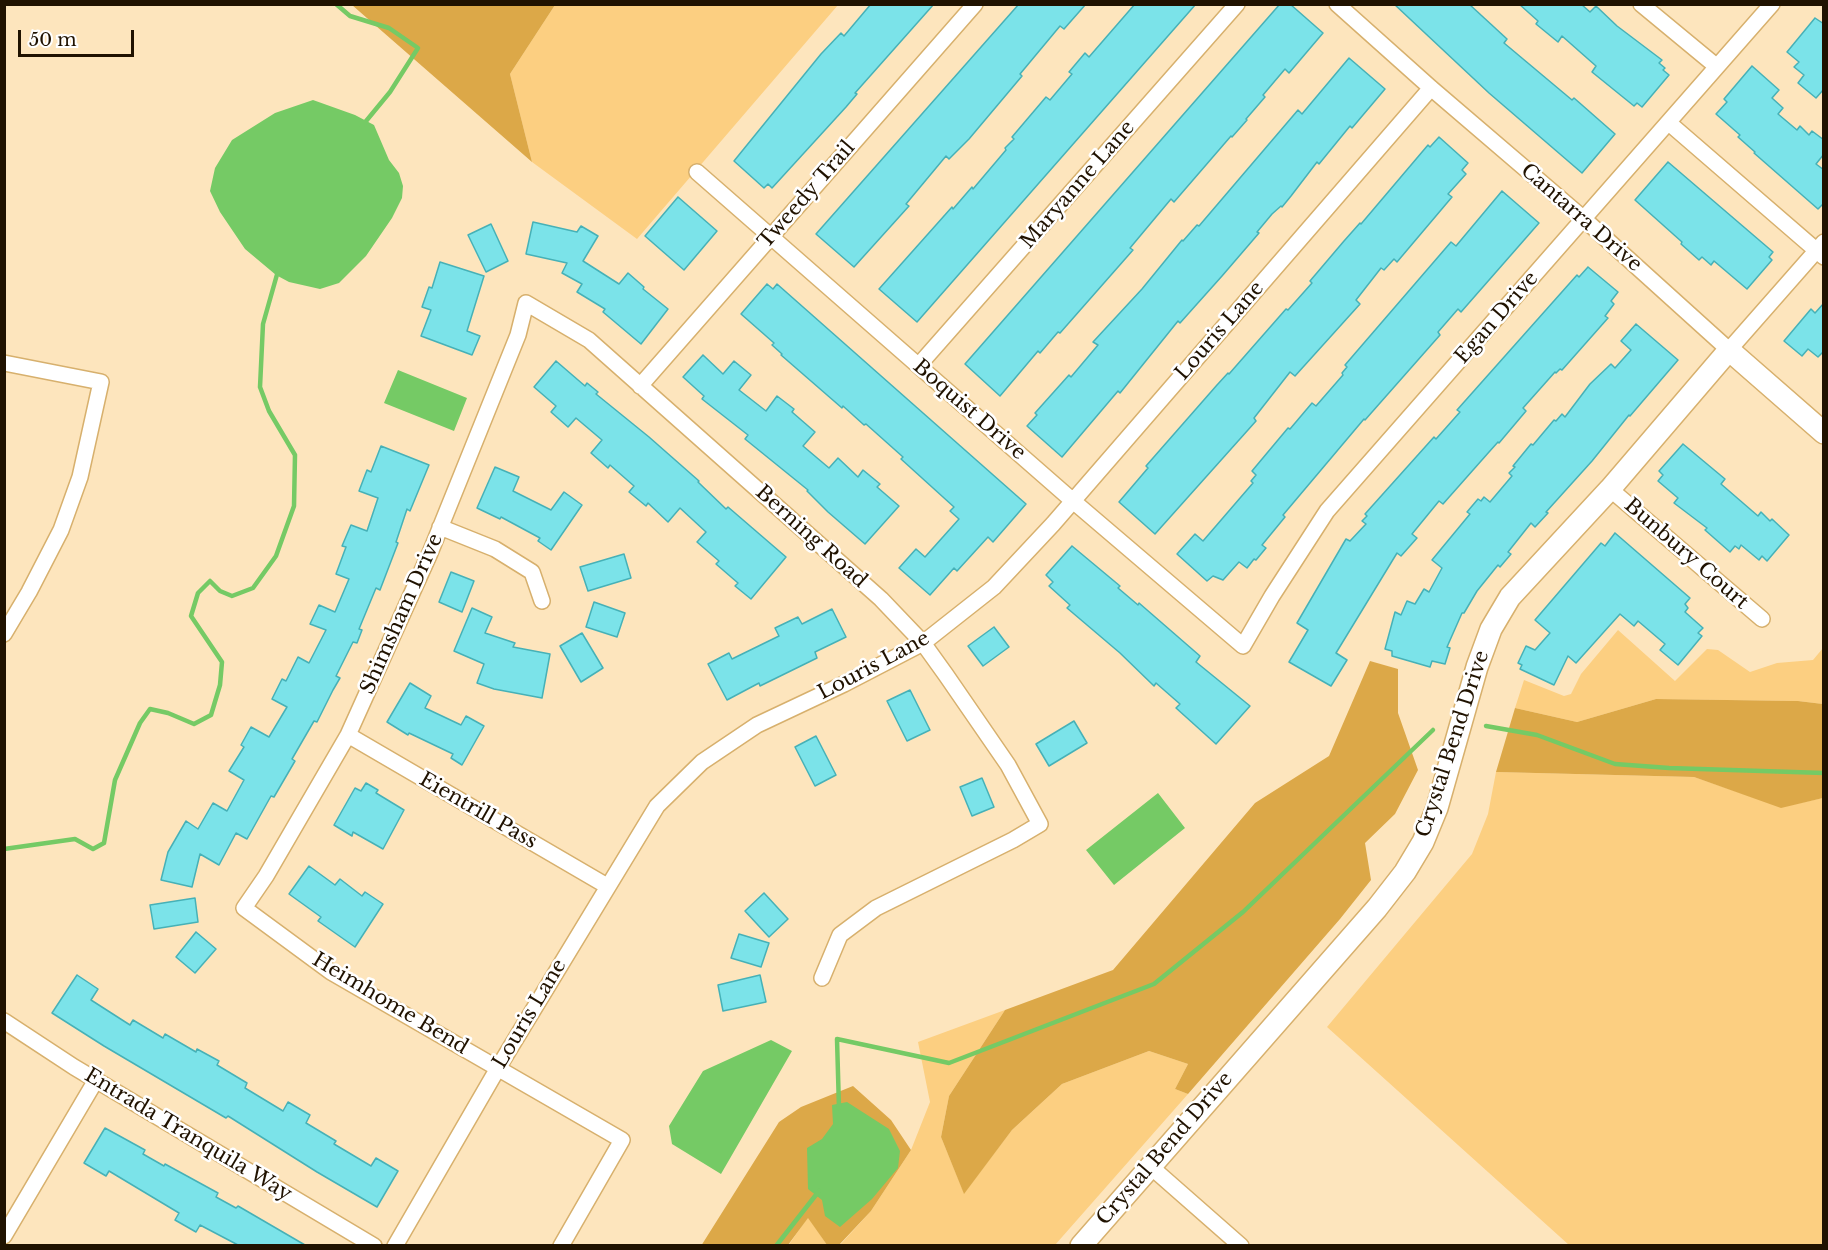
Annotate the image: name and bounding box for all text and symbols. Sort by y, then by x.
scale bar [21,18,136,56]
text: 50 m [29,29,77,51]
street label: Maryanne Lane [1016,116,1140,254]
street label: Tweedy Trail [754,136,860,254]
street label: Cantarra Drive [1516,159,1646,277]
street label: Egan Drive [1450,267,1544,369]
street label: Louris Lane [1171,277,1269,385]
street label: Boquist Drive [908,355,1030,465]
street label: Berning Road [750,481,872,593]
street label: Bunbury Court [1619,494,1753,614]
street label: Shimsham Drive [356,530,448,698]
street label: Louris Lane [814,627,934,705]
street label: Crystal Bend Drive [1411,648,1495,840]
street label: Eientrill Pass [415,768,541,854]
street label: Heimhome Bend [308,948,472,1060]
street label: Louris Lane [488,955,572,1073]
street label: Entrada Tranquila Way [80,1064,296,1206]
street label: Crystal Bend Drive [1092,1068,1238,1230]

